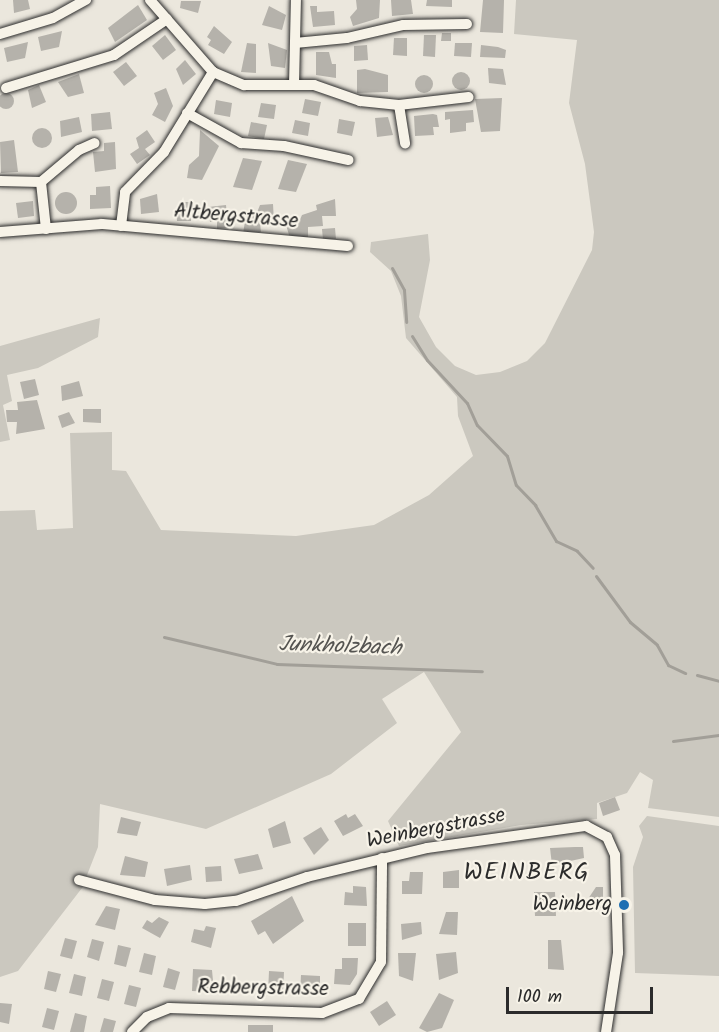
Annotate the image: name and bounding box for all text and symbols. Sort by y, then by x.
street label: Altbergstrasse [173,199,299,235]
water label: Junkholzbach [278,632,402,662]
street label: Weinbergstrasse [365,803,507,855]
district label: WEINBERG [464,859,590,887]
place label: Weinberg [533,892,612,918]
marker: Weinberg [617,898,631,912]
street label: Rebbergstrasse [197,975,329,1003]
scale bar [509,975,656,1013]
text: 100 m [517,983,562,1012]

